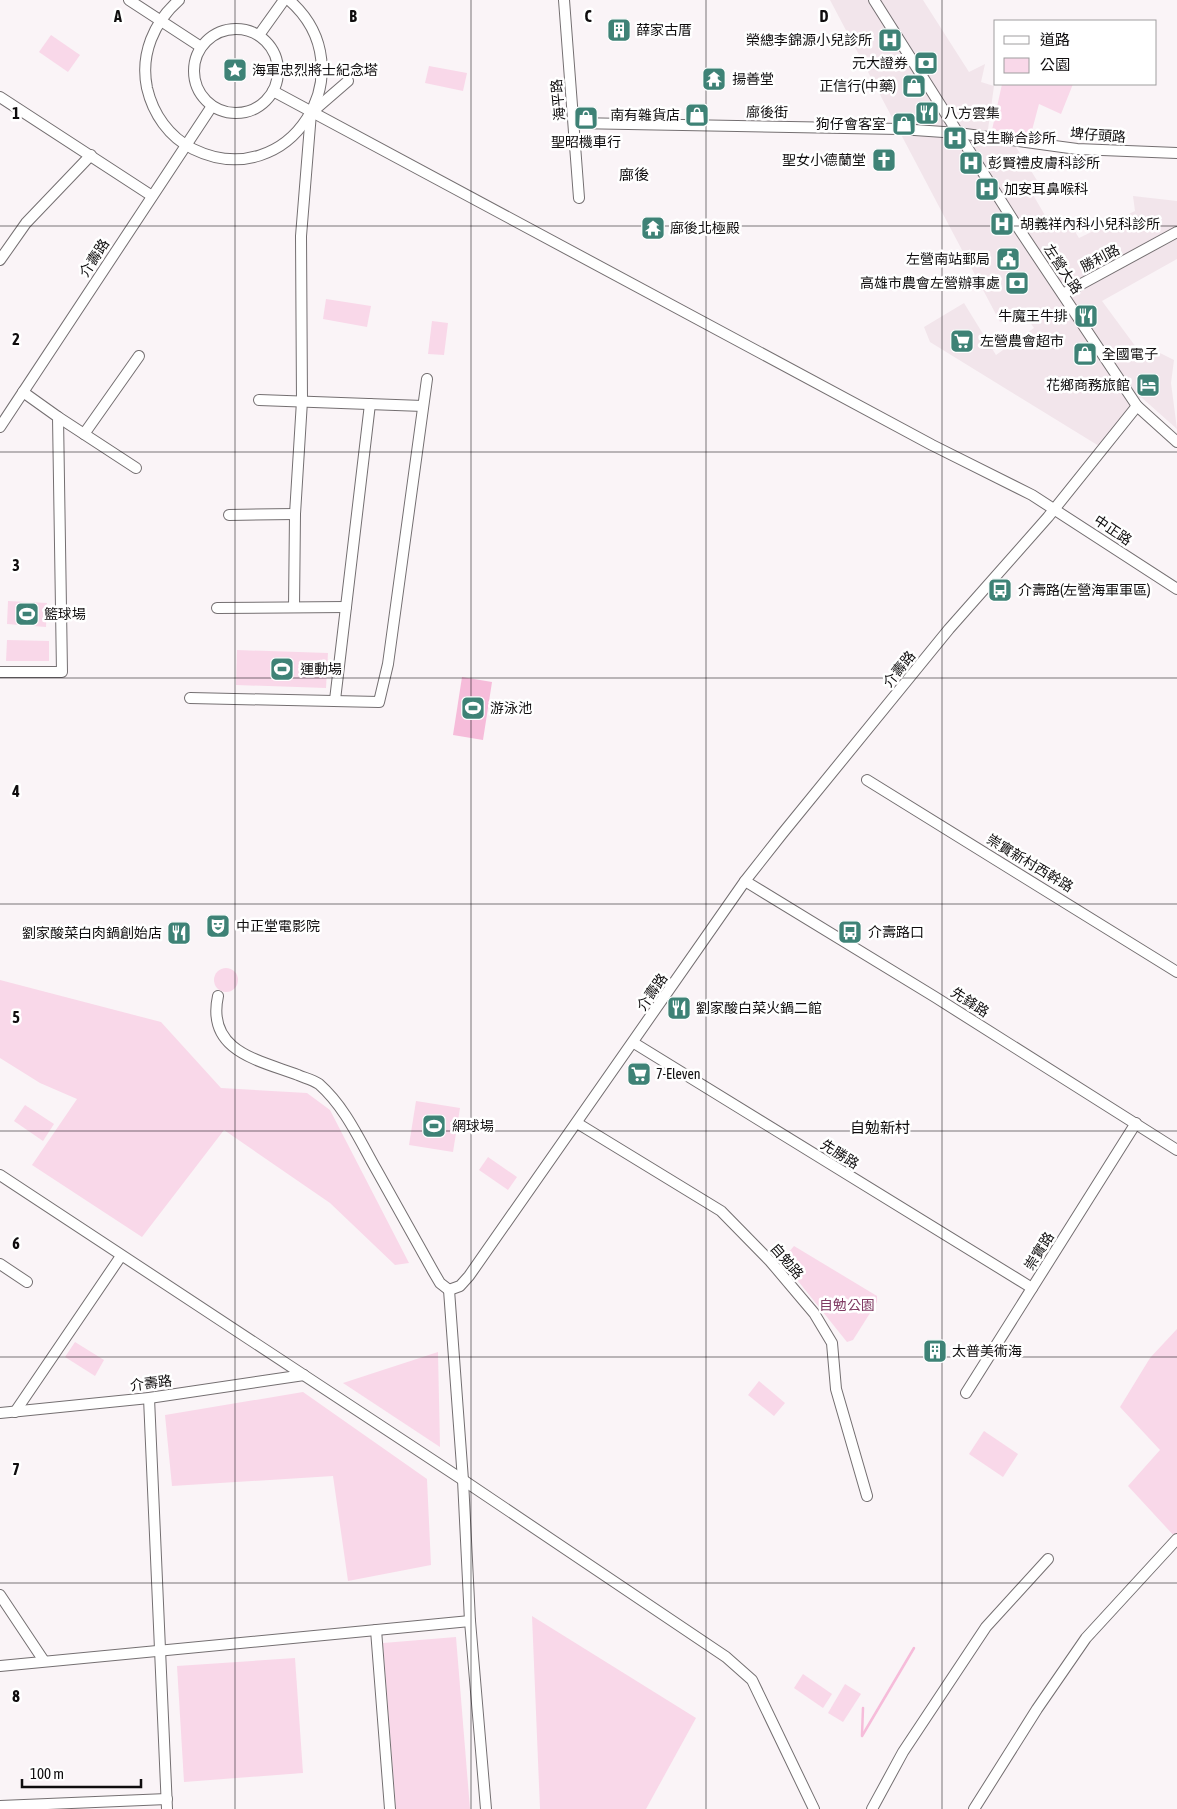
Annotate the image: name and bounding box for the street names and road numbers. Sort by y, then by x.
street label: 海平路 [548,78,568,122]
street label: 廍後街 [746,104,788,120]
street label: 埤仔頭路 [1070,125,1126,145]
street label: 介壽路 [76,236,112,280]
street label: 左營大路 [1041,241,1085,297]
street label: 勝利路 [1078,241,1122,275]
street label: 中正路 [1091,512,1135,548]
street label: 介壽路 [880,648,918,690]
street label: 崇實新村西幹路 [984,831,1076,895]
street label: 介壽路 [633,970,671,1014]
street label: 先鋒路 [948,984,992,1020]
street label: 先勝路 [818,1136,862,1172]
street label: 崇實路 [1021,1229,1057,1273]
street label: 自勉路 [767,1240,807,1282]
street label: 介壽路 [129,1373,173,1393]

